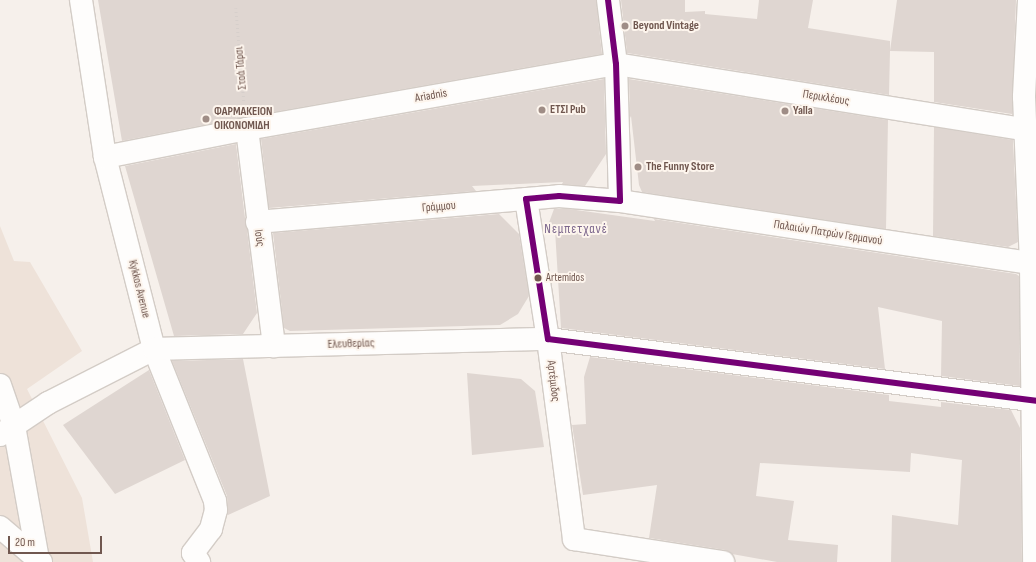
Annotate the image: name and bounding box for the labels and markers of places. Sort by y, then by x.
place label: Beyond Vintage [633,19,699,33]
marker: Beyond Vintage [620,21,630,31]
place label: ΕΤΣΙ Pub [550,103,586,117]
place label: Yalla [793,104,813,118]
place label: ΦΑΡΜΑΚΕΙΟΝ ΟΙΚΟΝΟΜΙΔΗ [214,105,273,133]
marker: ΕΤΣΙ Pub [537,105,547,115]
marker: Yalla [780,106,790,116]
marker: ΦΑΡΜΑΚΕΙΟΝ ΟΙΚΟΝΟΜΙΔΗ [201,114,211,124]
place label: The Funny Store [646,160,714,174]
marker: The Funny Store [633,162,643,172]
place label: Artemidos [546,271,584,285]
marker: Artemidos [533,273,543,283]

